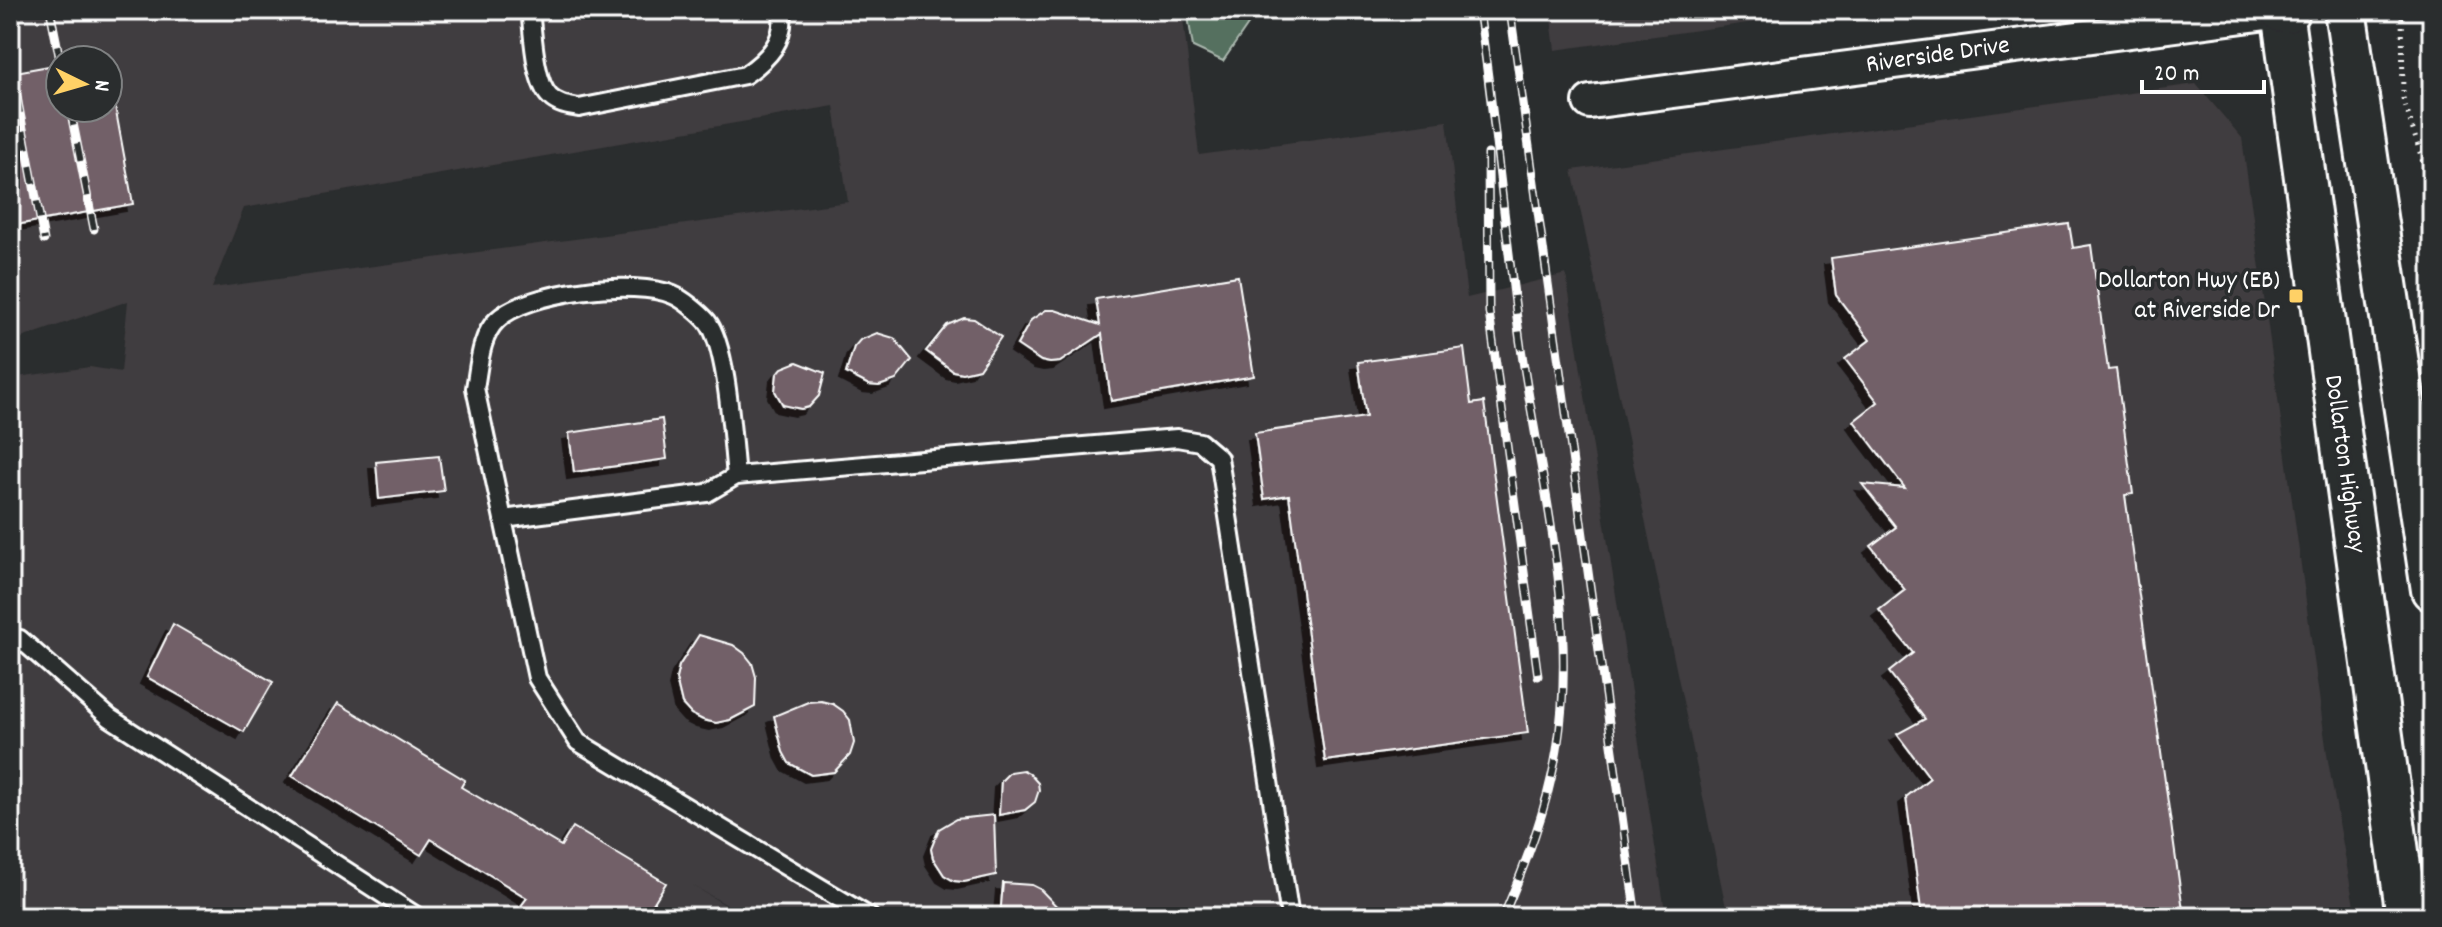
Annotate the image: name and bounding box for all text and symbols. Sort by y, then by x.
street label: Riverside Drive [1864,28,2012,84]
north arrow [44,44,124,124]
scale bar [2142,44,2264,94]
text: 20 m [2154,58,2200,92]
text: N [85,79,116,92]
place label: Dollarton Hwy (EB) at Riverside Dr [2098,263,2280,330]
marker: Dollarton Hwy (EB) at Riverside Dr [2287,287,2305,305]
street label: Dollarton Highway [2313,373,2375,556]

